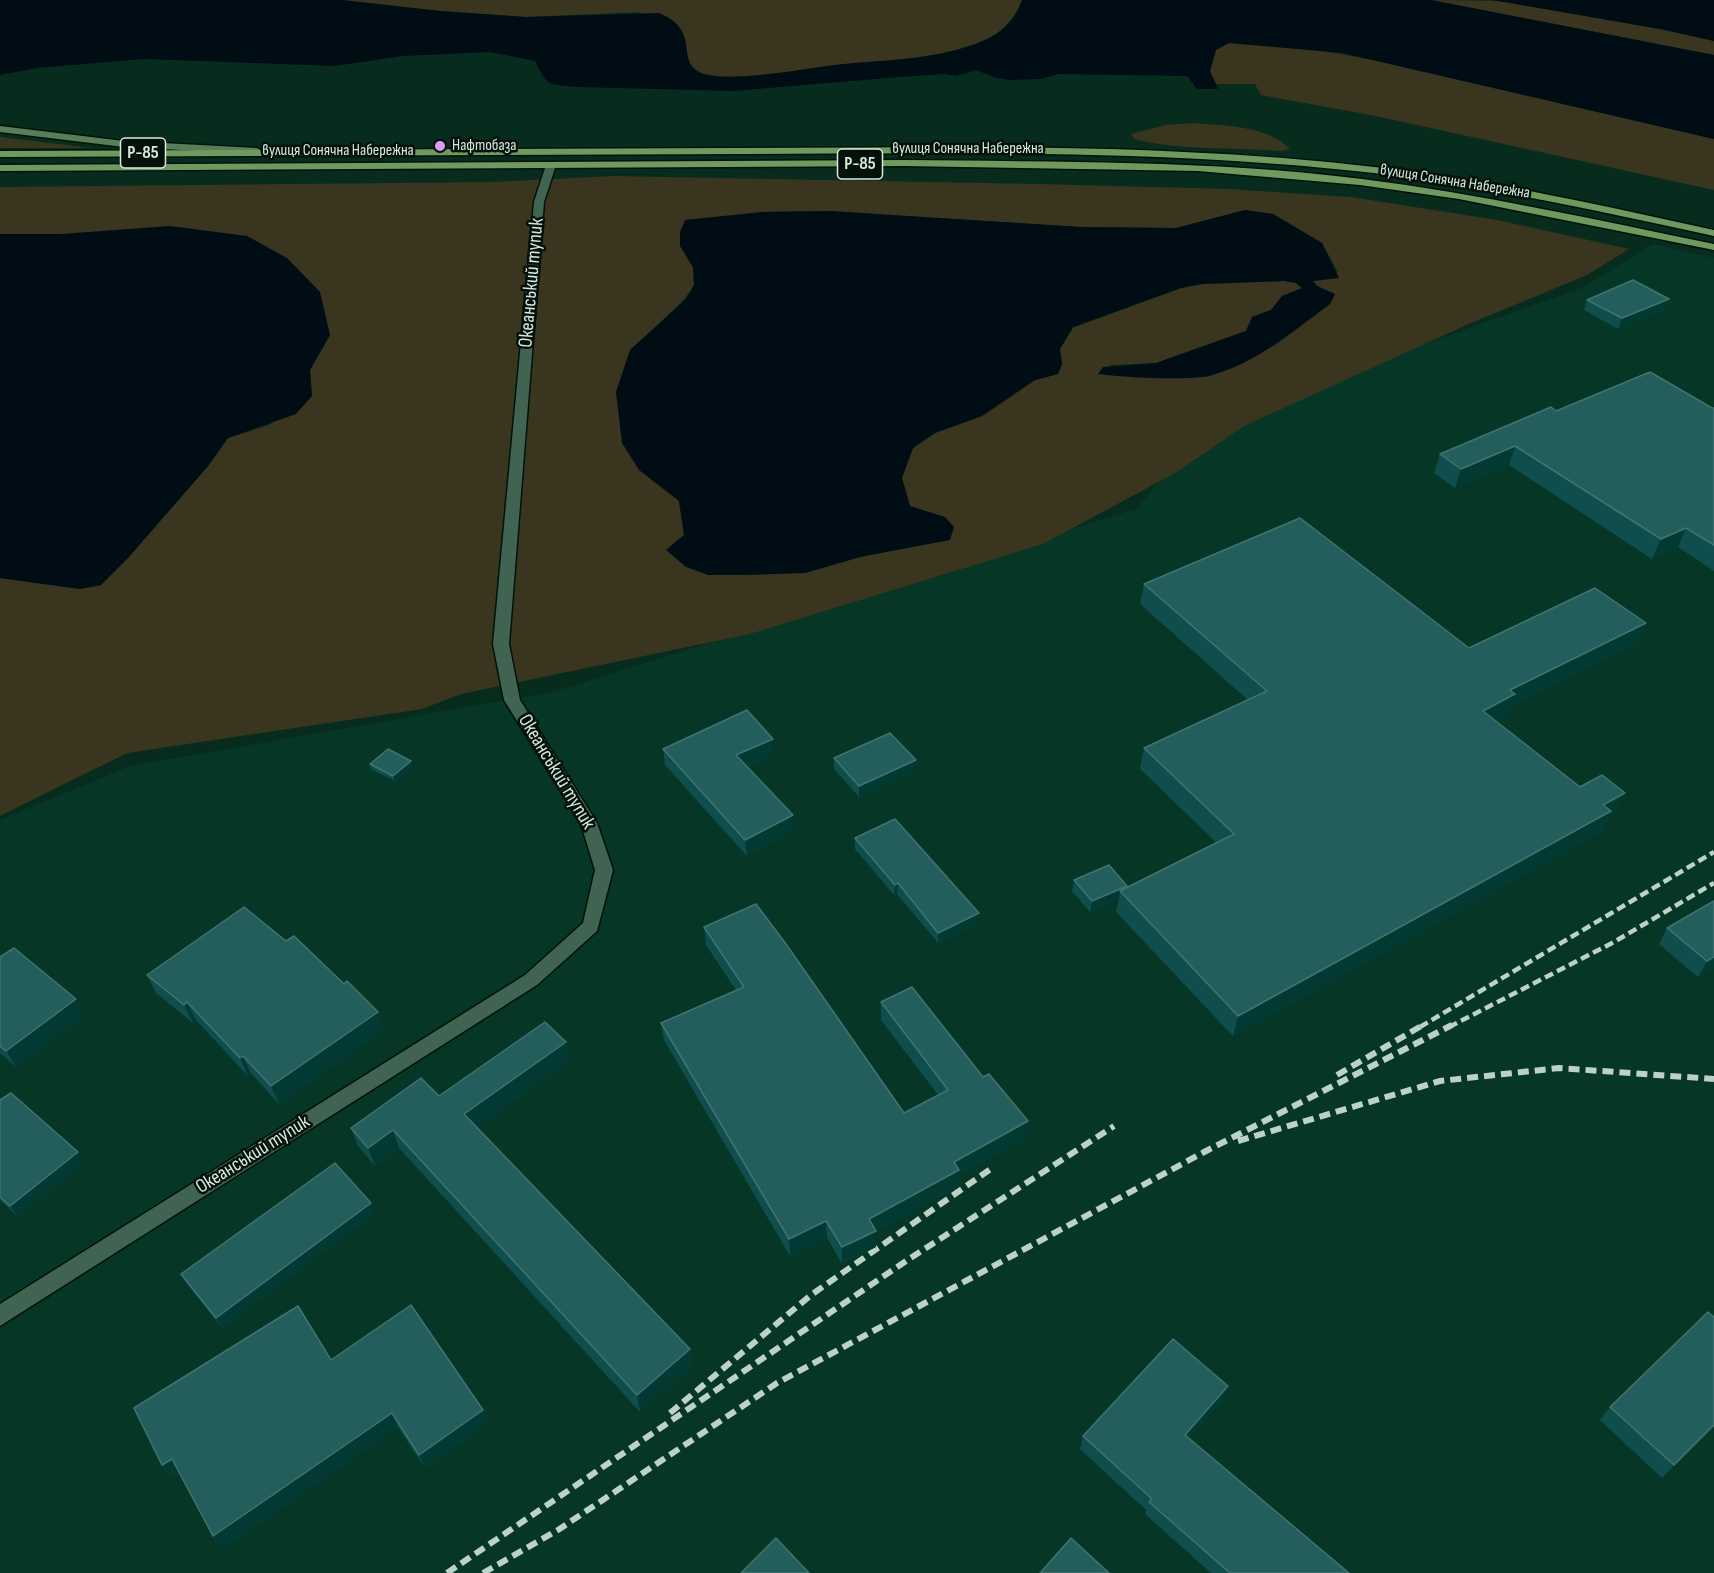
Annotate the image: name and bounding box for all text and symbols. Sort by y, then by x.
place label: Нафтобаза [452,136,516,156]
road number: Р-85 [120,138,166,168]
marker: Нафтобаза [433,139,447,153]
street label: вулиця Сонячна Набережна [892,139,1044,159]
street label: вулиця Сонячна Набережна [262,141,414,161]
road number: Р-85 [838,149,882,179]
street label: вулиця Сонячна Набережна [1379,161,1531,203]
street label: Океанський тупик [514,217,550,349]
street label: Океанський тупик [512,710,600,834]
street label: Океанський тупик [192,1110,314,1200]

